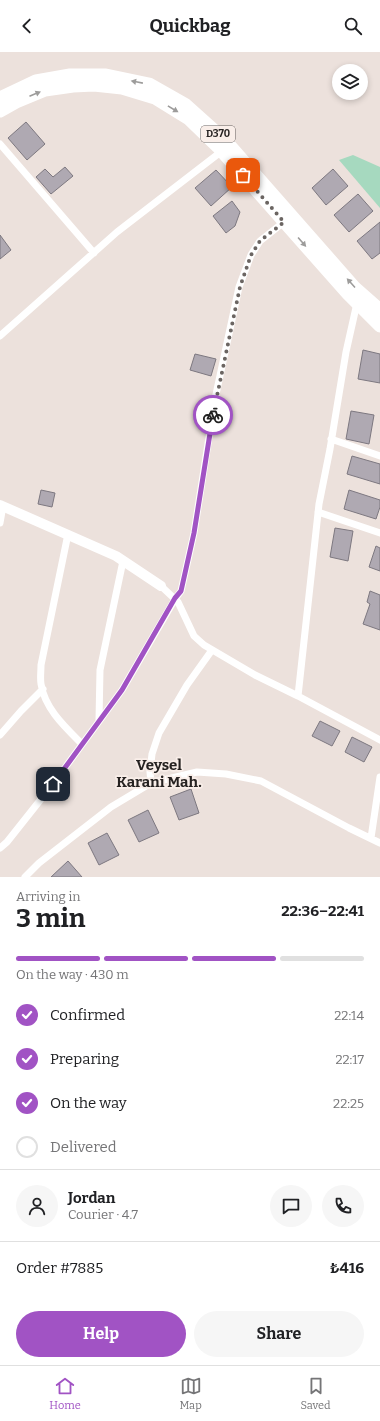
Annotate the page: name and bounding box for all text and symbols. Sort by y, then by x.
icon: back [16,15,38,37]
text: Quickbag [149,15,231,37]
icon: search [342,15,364,37]
map controls [332,64,368,100]
button: layers [332,64,368,100]
one-way arrow [131,78,143,84]
one-way arrow [29,90,41,96]
one-way arrow [167,106,179,113]
road number: D370 [201,126,235,142]
pin [226,158,260,192]
icon: bag [232,164,254,186]
one-way arrow [297,237,307,247]
one-way arrow [347,279,356,288]
courier [193,395,233,435]
icon: bike [202,404,224,426]
district label: Veysel Karani Mah. [116,756,202,791]
pin [36,767,70,801]
icon: home [42,773,64,795]
text: Arriving in [16,889,81,904]
text: 22:36–22:41 [281,902,364,920]
text: 3 min [16,903,85,934]
text: On the way · 430 m [16,967,129,982]
icon: check [16,1004,38,1026]
text: Confirmed [50,1006,125,1024]
text: 22:14 [334,1008,364,1023]
icon: check [16,1048,38,1070]
text: Preparing [50,1050,119,1068]
text: 22:17 [335,1052,364,1067]
icon: check [16,1092,38,1114]
text: On the way [50,1094,127,1112]
text: 22:25 [333,1096,364,1111]
text: Delivered [50,1138,117,1156]
button: person [16,1185,58,1227]
button: chat [270,1185,312,1227]
button: phone [322,1185,364,1227]
text: Jordan [68,1189,115,1207]
text: Courier · 4.7 [68,1207,138,1222]
text: Order #7885 [16,1259,103,1277]
text: ₺416 [329,1259,364,1277]
button: Help [16,1311,186,1357]
button: Share [194,1311,364,1357]
tab: Home [49,1375,81,1412]
tab: Map [180,1375,202,1412]
tab: Saved [300,1375,331,1412]

